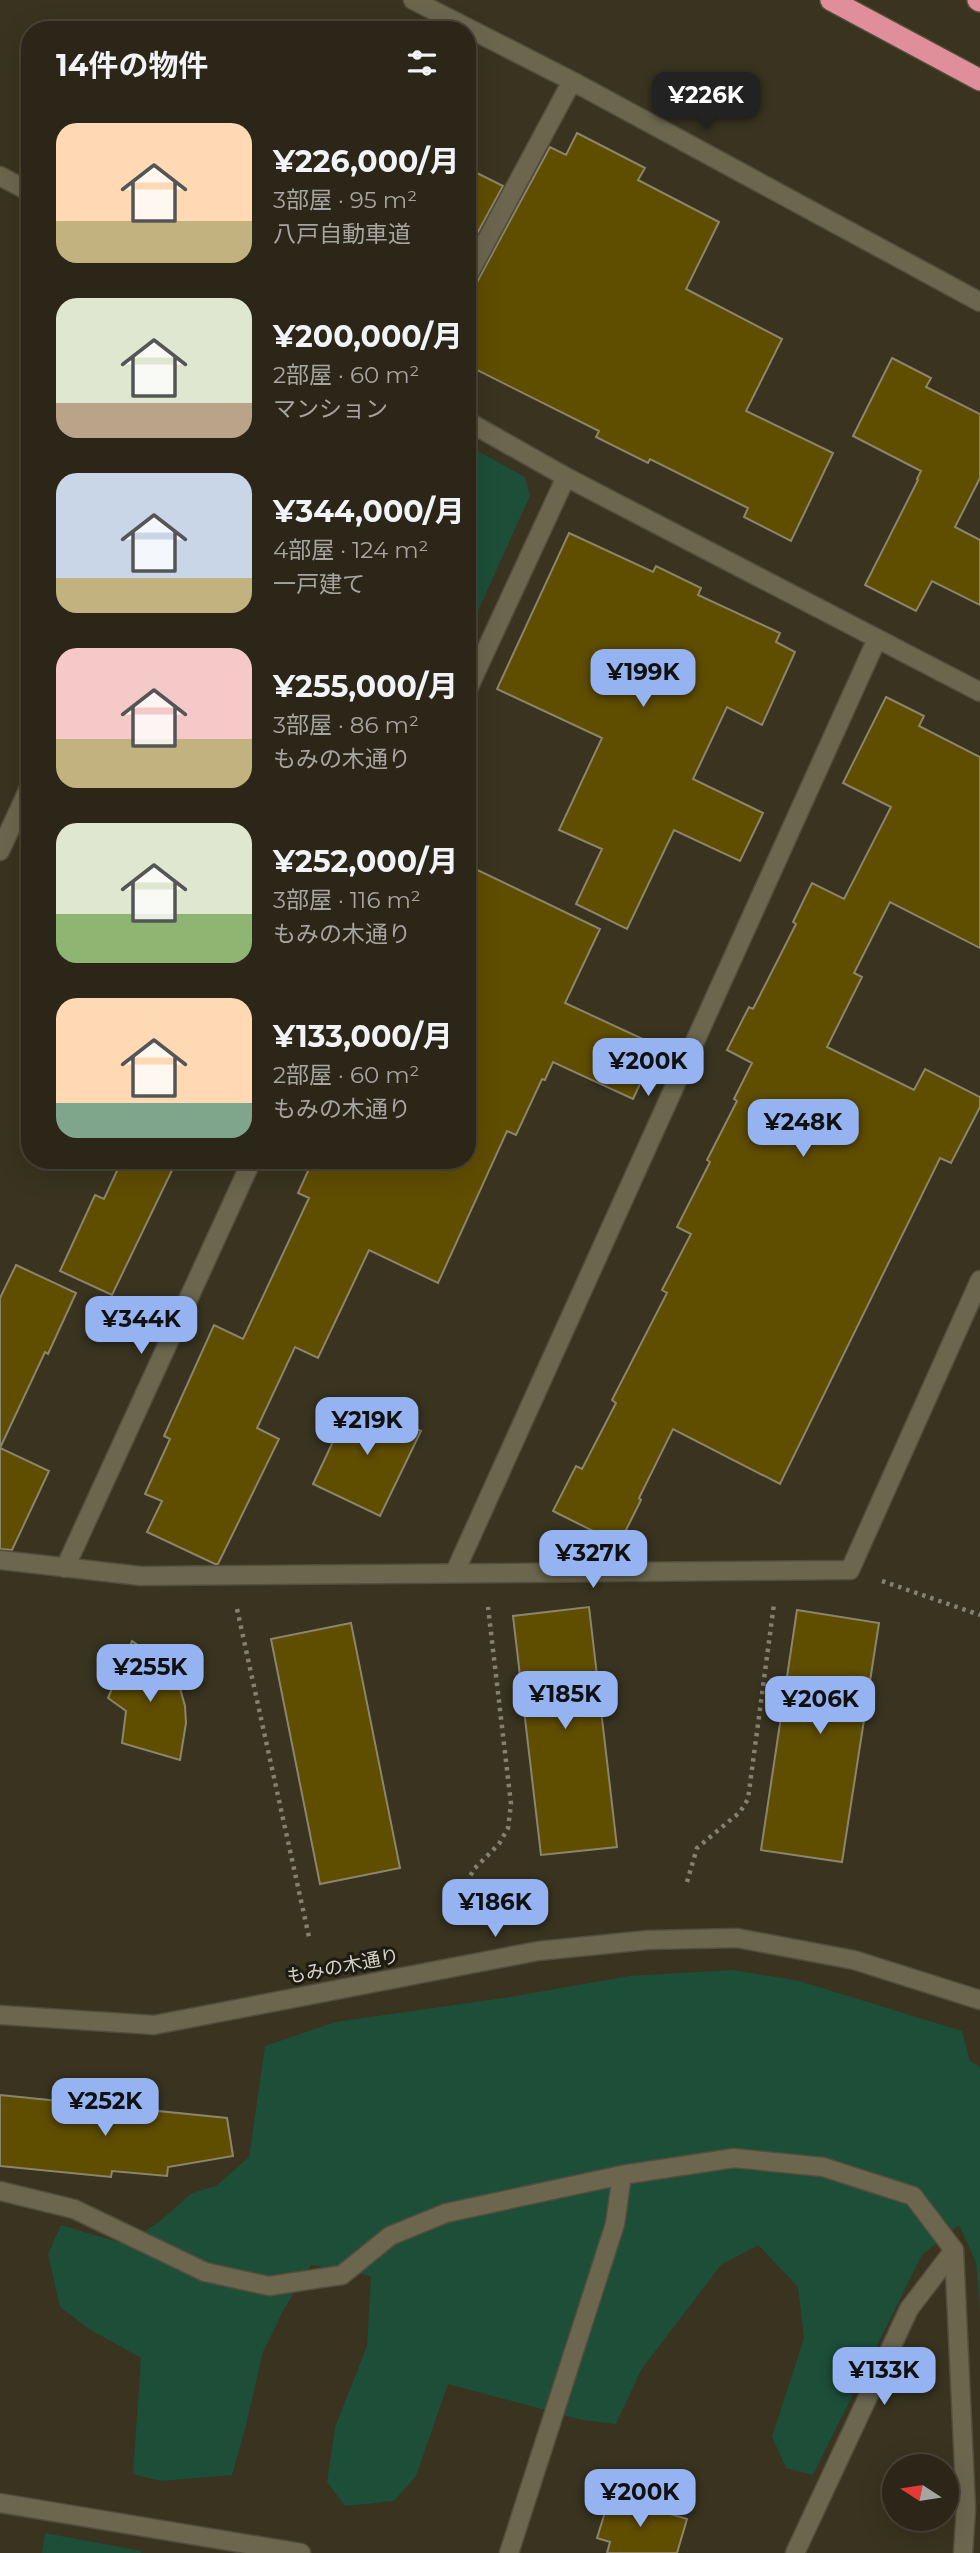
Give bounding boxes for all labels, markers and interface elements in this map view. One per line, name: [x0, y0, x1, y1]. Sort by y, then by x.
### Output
icon: filters: [403, 44, 441, 82]
text: 14件の物件: [56, 47, 208, 84]
pin: ¥226K: [657, 72, 755, 132]
text: ¥226K: [668, 81, 744, 109]
text: ¥226,000/月: [273, 143, 460, 180]
icon: home: [112, 151, 196, 235]
text: 3部屋 · 95 m²: [273, 186, 417, 214]
text: 八戸自動車道: [273, 220, 411, 248]
text: ¥200,000/月: [273, 318, 463, 355]
icon: home: [112, 326, 196, 410]
text: 2部屋 · 60 m²: [273, 361, 419, 389]
text: マンション: [273, 395, 388, 423]
text: ¥344,000/月: [273, 493, 465, 530]
icon: home: [112, 501, 196, 585]
text: 4部屋 · 124 m²: [273, 536, 428, 564]
text: 一戸建て: [273, 570, 365, 598]
pin: ¥199K: [594, 650, 692, 709]
text: ¥199K: [607, 658, 679, 686]
text: ¥255,000/月: [273, 668, 458, 705]
icon: home: [112, 676, 196, 760]
text: 3部屋 · 86 m²: [273, 711, 419, 739]
text: もみの木通り: [273, 745, 411, 773]
text: ¥252,000/月: [273, 843, 458, 880]
icon: home: [112, 851, 196, 935]
text: 3部屋 · 116 m²: [273, 886, 421, 914]
text: もみの木通り: [273, 920, 411, 948]
text: ¥133,000/月: [273, 1018, 453, 1055]
icon: home: [112, 1026, 196, 1110]
pin: ¥200K: [599, 1038, 697, 1098]
text: ¥200K: [609, 1047, 687, 1075]
text: 2部屋 · 60 m²: [273, 1061, 419, 1089]
text: もみの木通り: [273, 1095, 411, 1123]
pin: ¥248K: [754, 1100, 852, 1159]
text: ¥248K: [764, 1108, 842, 1136]
pin: ¥344K: [92, 1296, 190, 1356]
text: ¥344K: [101, 1305, 181, 1333]
pin: ¥219K: [318, 1398, 416, 1457]
text: ¥219K: [331, 1406, 403, 1434]
pin: ¥327K: [544, 1530, 642, 1590]
text: ¥327K: [555, 1539, 631, 1567]
pin: ¥255K: [101, 1644, 199, 1704]
text: ¥255K: [113, 1653, 187, 1681]
pin: ¥185K: [516, 1672, 614, 1731]
pin: ¥206K: [771, 1676, 869, 1736]
text: ¥185K: [529, 1680, 601, 1708]
text: ¥206K: [781, 1685, 859, 1713]
pin: ¥186K: [446, 1880, 544, 1939]
text: ¥186K: [458, 1888, 532, 1916]
street label: もみの木通り: [285, 1944, 401, 1988]
pin: ¥252K: [56, 2078, 154, 2138]
text: ¥252K: [68, 2087, 142, 2115]
pin: ¥133K: [835, 2348, 933, 2407]
text: ¥133K: [849, 2356, 919, 2384]
north arrow: [882, 2454, 959, 2530]
map controls: [882, 2454, 959, 2531]
pin: ¥200K: [591, 2470, 689, 2529]
text: ¥200K: [601, 2478, 679, 2506]

